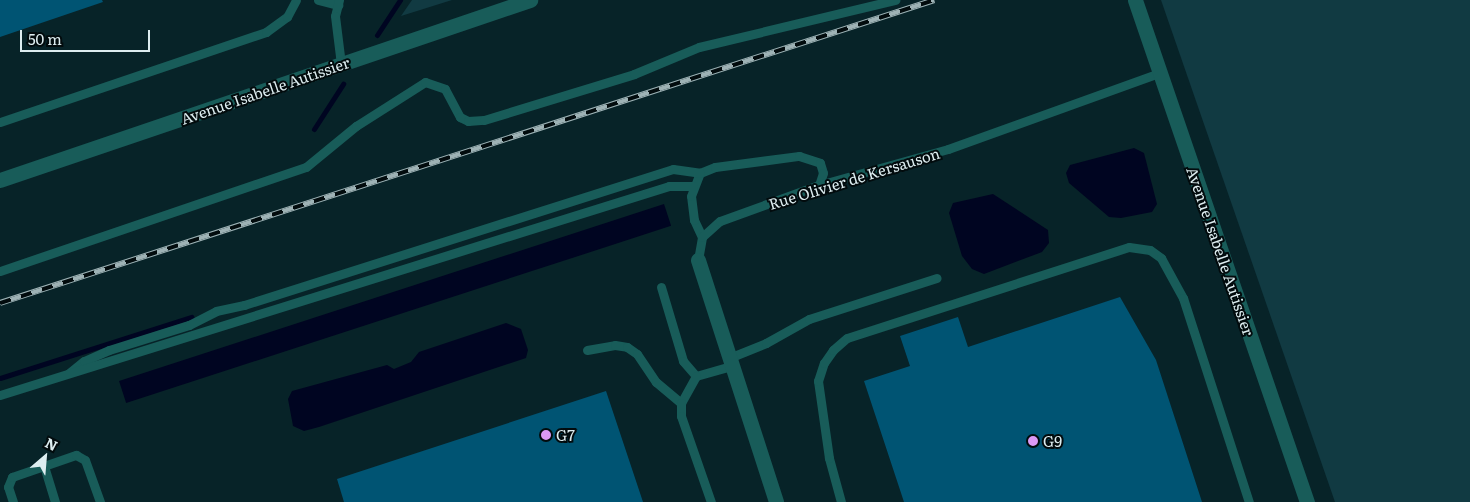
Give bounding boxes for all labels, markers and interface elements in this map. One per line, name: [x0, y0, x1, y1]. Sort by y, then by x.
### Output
scale bar: [22, 20, 152, 52]
text: 50 m: [28, 27, 62, 50]
street label: Avenue Isabelle Autissier: [178, 53, 352, 127]
street label: Rue Olivier de Kersauson: [766, 143, 942, 213]
street label: Avenue Isabelle Autissier: [1184, 164, 1258, 338]
place label: G7: [556, 426, 575, 444]
marker: G7: [540, 429, 552, 441]
north arrow: [20, 432, 70, 482]
text: N: [42, 432, 62, 455]
place label: G9: [1043, 432, 1062, 450]
marker: G9: [1027, 435, 1039, 447]

